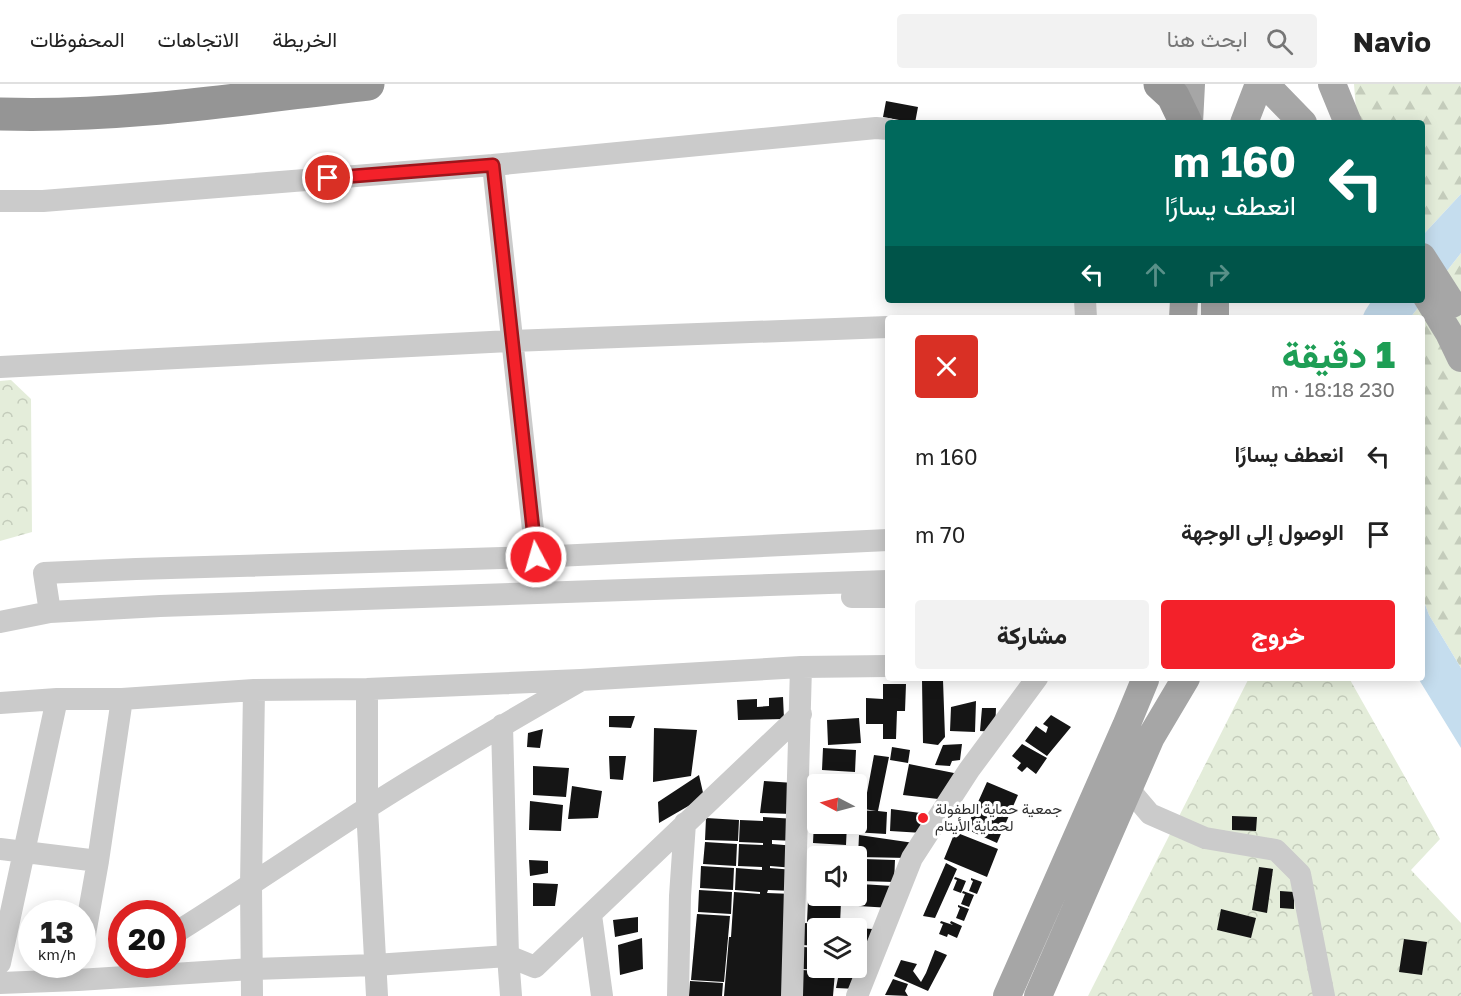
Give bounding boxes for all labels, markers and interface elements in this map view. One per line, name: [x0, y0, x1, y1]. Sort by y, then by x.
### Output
search box: [897, 14, 1317, 68]
text: ابحث هنا: [1167, 25, 1248, 52]
icon: search: [1263, 25, 1296, 58]
text: Navio: [1353, 25, 1431, 58]
text: المحفوظات: [30, 26, 125, 52]
text: الاتجاهات: [158, 26, 239, 52]
text: الخريطة: [272, 26, 337, 52]
text: 160 m: [1173, 136, 1296, 186]
icon: left: [1317, 144, 1395, 222]
pin: [302, 152, 353, 203]
icon: arrive: [311, 161, 344, 194]
text: انعطف يسارًا: [1165, 189, 1296, 221]
icon: left: [1076, 258, 1109, 291]
icon: ahead: [1139, 258, 1172, 291]
icon: right: [1202, 258, 1235, 291]
text: 1 دقيقة: [1282, 333, 1395, 376]
button: close: [915, 335, 978, 398]
text: 230 m · 18:18: [1271, 377, 1395, 401]
text: انعطف يسارًا: [1234, 440, 1344, 467]
icon: left: [1362, 440, 1395, 473]
text: 160 m: [915, 443, 978, 470]
text: الوصول إلى الوجهة: [1181, 518, 1344, 545]
icon: arrive: [1362, 518, 1395, 551]
text: 70 m: [915, 521, 965, 548]
position arrow: [504, 525, 568, 589]
button: مشاركة: [915, 600, 1149, 669]
button: خروج: [1161, 600, 1395, 669]
north arrow: [807, 774, 867, 834]
map controls: [807, 774, 867, 978]
place label: جمعية حماية الطفولة لحماية الأيتام: [935, 799, 1062, 836]
marker: جمعية حماية الطفولة لحماية الأيتام: [916, 811, 930, 825]
button: sound: [807, 846, 867, 906]
speed limit sign: 20: [108, 900, 186, 978]
text: 13: [40, 914, 74, 950]
button: layers: [807, 918, 867, 978]
text: km/h: [38, 945, 76, 963]

